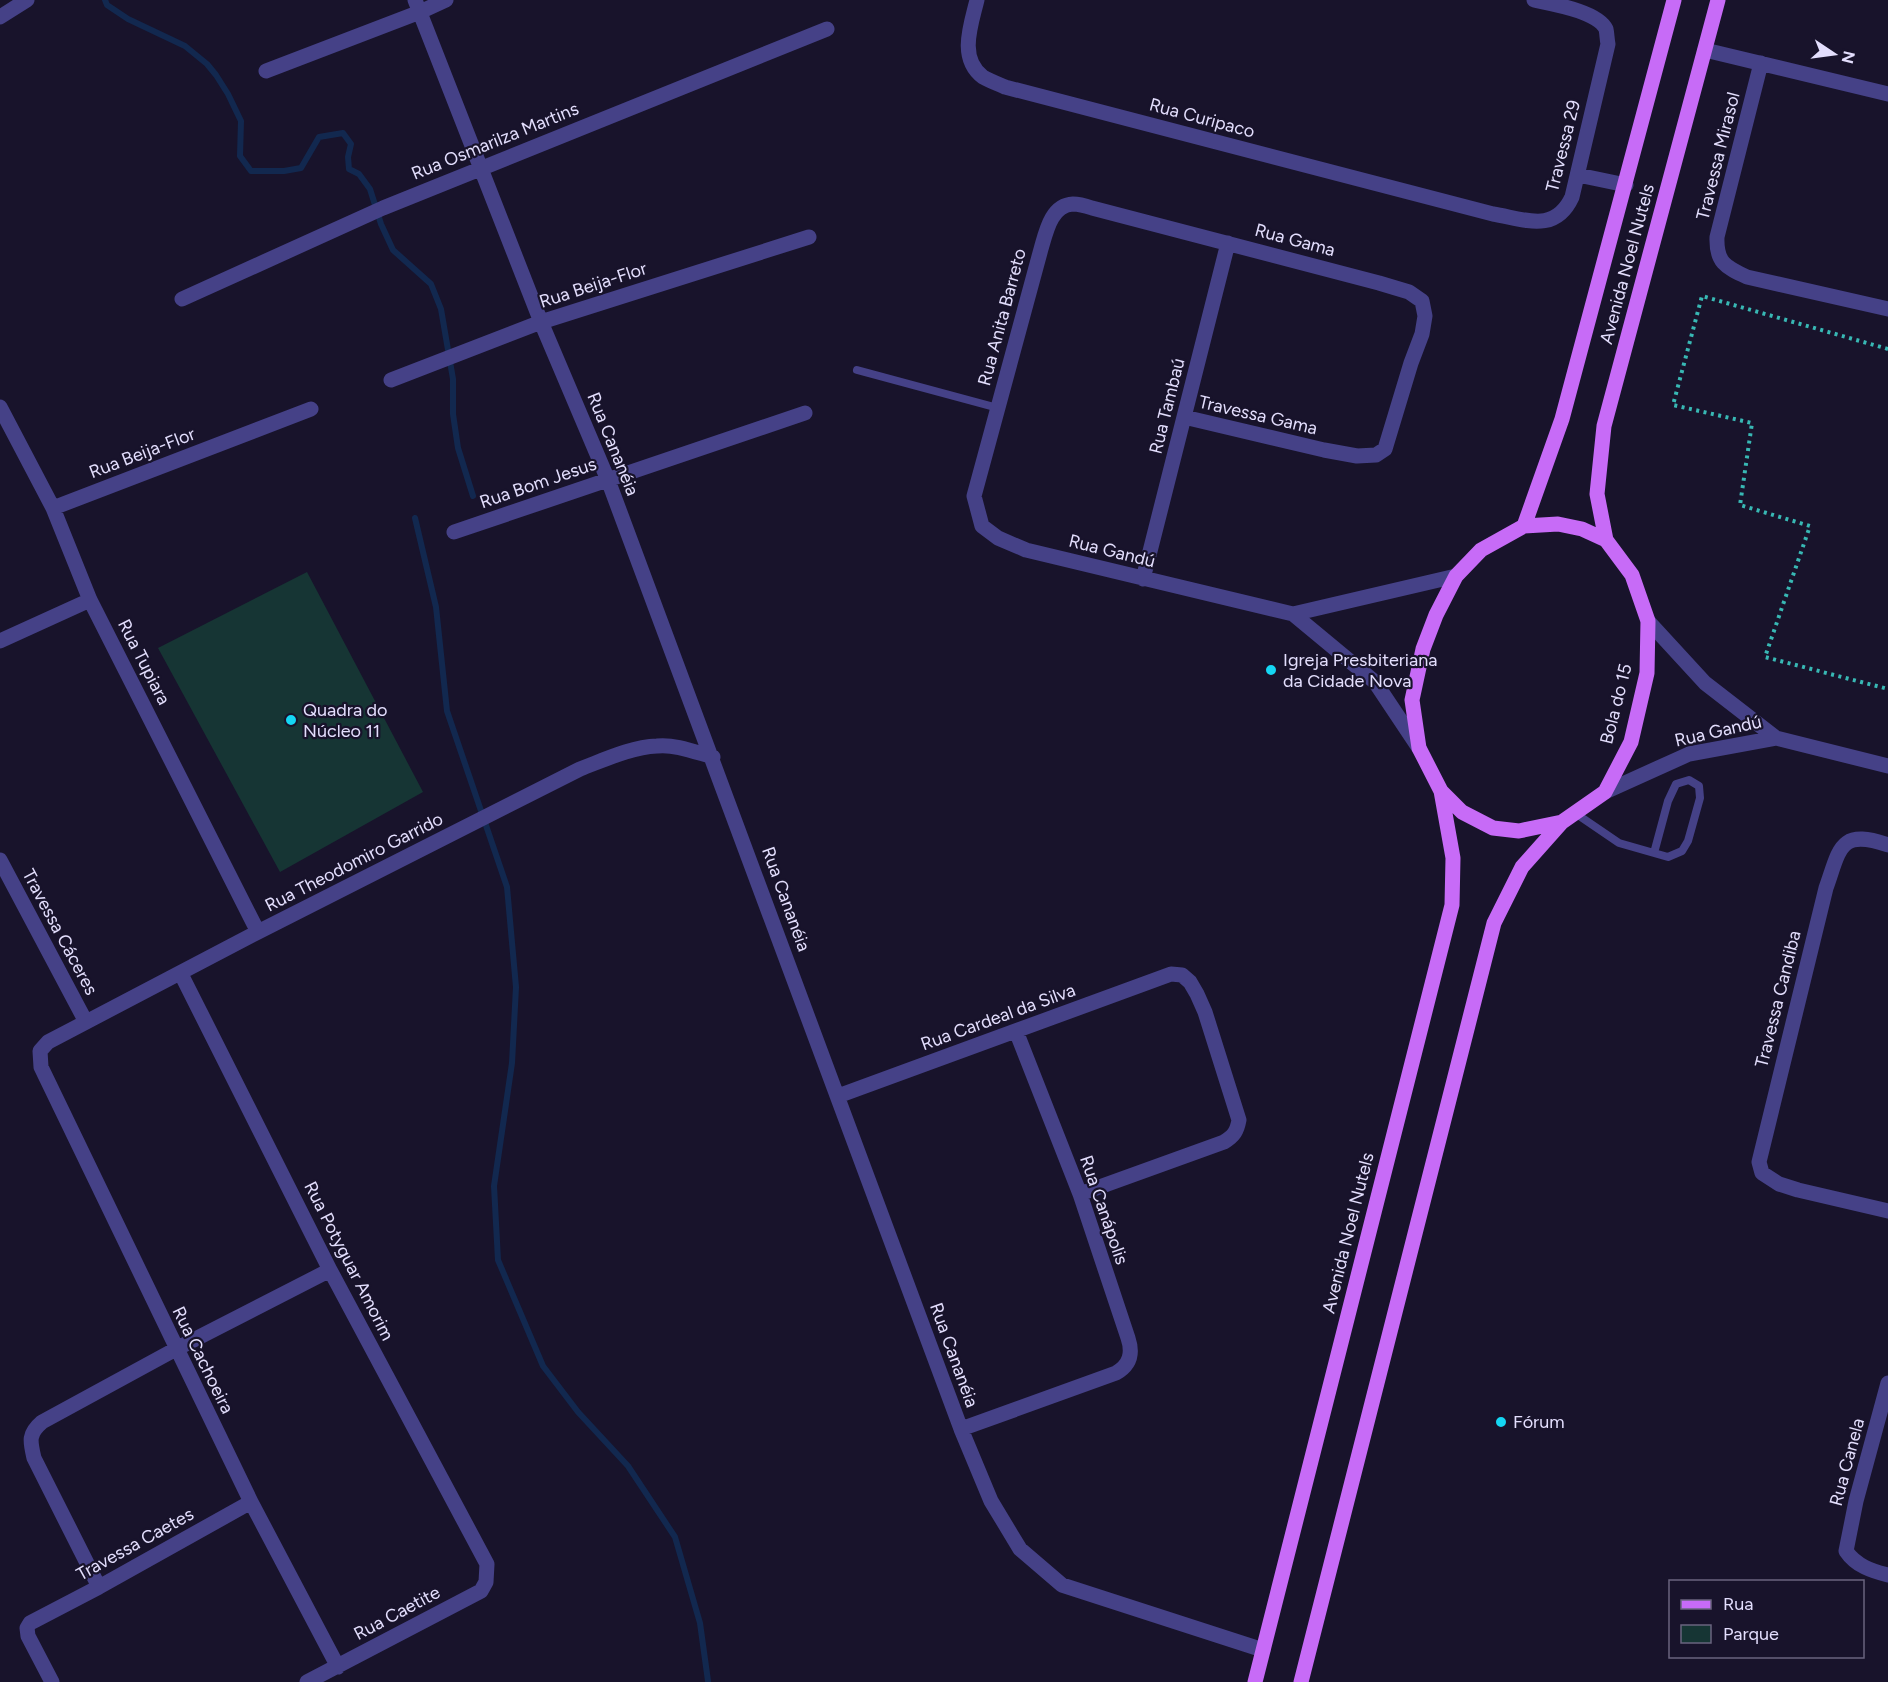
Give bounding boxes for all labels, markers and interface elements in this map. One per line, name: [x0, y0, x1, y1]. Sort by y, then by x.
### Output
north arrow: [1804, 24, 1864, 84]
text: N: [1837, 49, 1859, 65]
street label: Travessa Mirasol: [1691, 90, 1745, 222]
street label: Rua Curipaco: [1147, 93, 1257, 143]
street label: Rua Osmarilza Martins: [408, 97, 582, 185]
street label: Travessa 29: [1541, 98, 1585, 194]
street label: Avenida Noel Nutels: [1595, 182, 1659, 346]
street label: Rua Gama: [1252, 219, 1338, 261]
street label: Rua Anita Barreto: [973, 246, 1031, 388]
street label: Rua Beija-Flor: [536, 257, 650, 313]
street label: Rua Tambaú: [1144, 356, 1190, 456]
street label: Rua Cananéia: [582, 389, 644, 499]
street label: Travessa Gama: [1197, 391, 1319, 439]
street label: Rua Beija-Flor: [86, 423, 198, 483]
street label: Rua Bom Jesus: [477, 453, 599, 513]
street label: Rua Gandú: [1066, 530, 1158, 572]
street label: Rua Tupiara: [113, 615, 175, 709]
place label: Igreja Presbiteriana da Cidade Nova: [1283, 649, 1437, 692]
street label: Bola do 15: [1595, 661, 1637, 747]
marker: Igreja Presbiteriana da Cidade Nova: [1264, 663, 1278, 677]
place label: Quadra do Núcleo 11: [303, 699, 388, 742]
street label: Rua Gandú: [1672, 710, 1764, 752]
marker: Quadra do Núcleo 11: [284, 713, 298, 727]
street label: Rua Theodomiro Garrido: [261, 808, 447, 916]
street label: Rua Cananéia: [757, 844, 815, 954]
street label: Travessa Cáceres: [18, 865, 102, 999]
street label: Travessa Candiba: [1750, 928, 1806, 1070]
street label: Rua Cardeal da Silva: [918, 979, 1078, 1055]
street label: Avenida Noel Nutels: [1317, 1150, 1379, 1316]
street label: Rua Canápolis: [1075, 1153, 1133, 1267]
street label: Rua Potyguar Amorim: [299, 1178, 399, 1344]
street label: Rua Cananéia: [925, 1300, 983, 1410]
street label: Rua Cachoeira: [168, 1303, 238, 1417]
place label: Fórum: [1513, 1411, 1565, 1433]
marker: Fórum: [1494, 1415, 1508, 1429]
street label: Rua Canela: [1825, 1416, 1869, 1508]
street label: Travessa Caetes: [73, 1503, 197, 1585]
legend: [1669, 1580, 1864, 1658]
street label: Rua Caetite: [350, 1581, 444, 1645]
text: Rua: [1723, 1593, 1754, 1615]
text: Parque: [1723, 1623, 1779, 1645]

